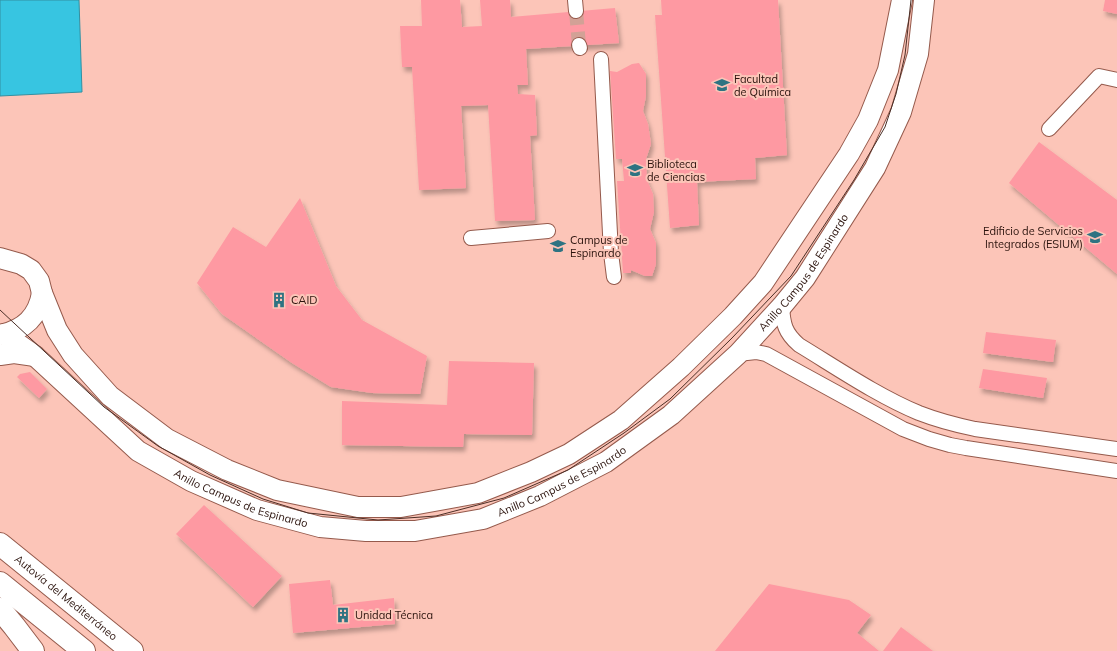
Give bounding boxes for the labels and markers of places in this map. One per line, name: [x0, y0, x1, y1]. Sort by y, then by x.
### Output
place label: Facultad de Química: [734, 72, 791, 99]
school or university icon: Facultad de Química: [713, 76, 731, 94]
place label: Biblioteca de Ciencias: [647, 157, 705, 184]
school or university icon: Biblioteca de Ciencias: [626, 161, 644, 179]
place label: Edificio de Servicios Integrados (ESIUM): [983, 224, 1083, 251]
school or university icon: Edificio de Servicios Integrados (ESIUM): [1086, 228, 1104, 246]
place label: Campus de Espinardo: [570, 233, 627, 260]
school or university icon: Campus de Espinardo: [549, 237, 567, 255]
building icon: CAID: [270, 291, 288, 309]
place label: CAID: [291, 293, 317, 307]
building icon: Unidad Técnica: [334, 606, 352, 624]
place label: Unidad Técnica: [355, 608, 433, 622]

